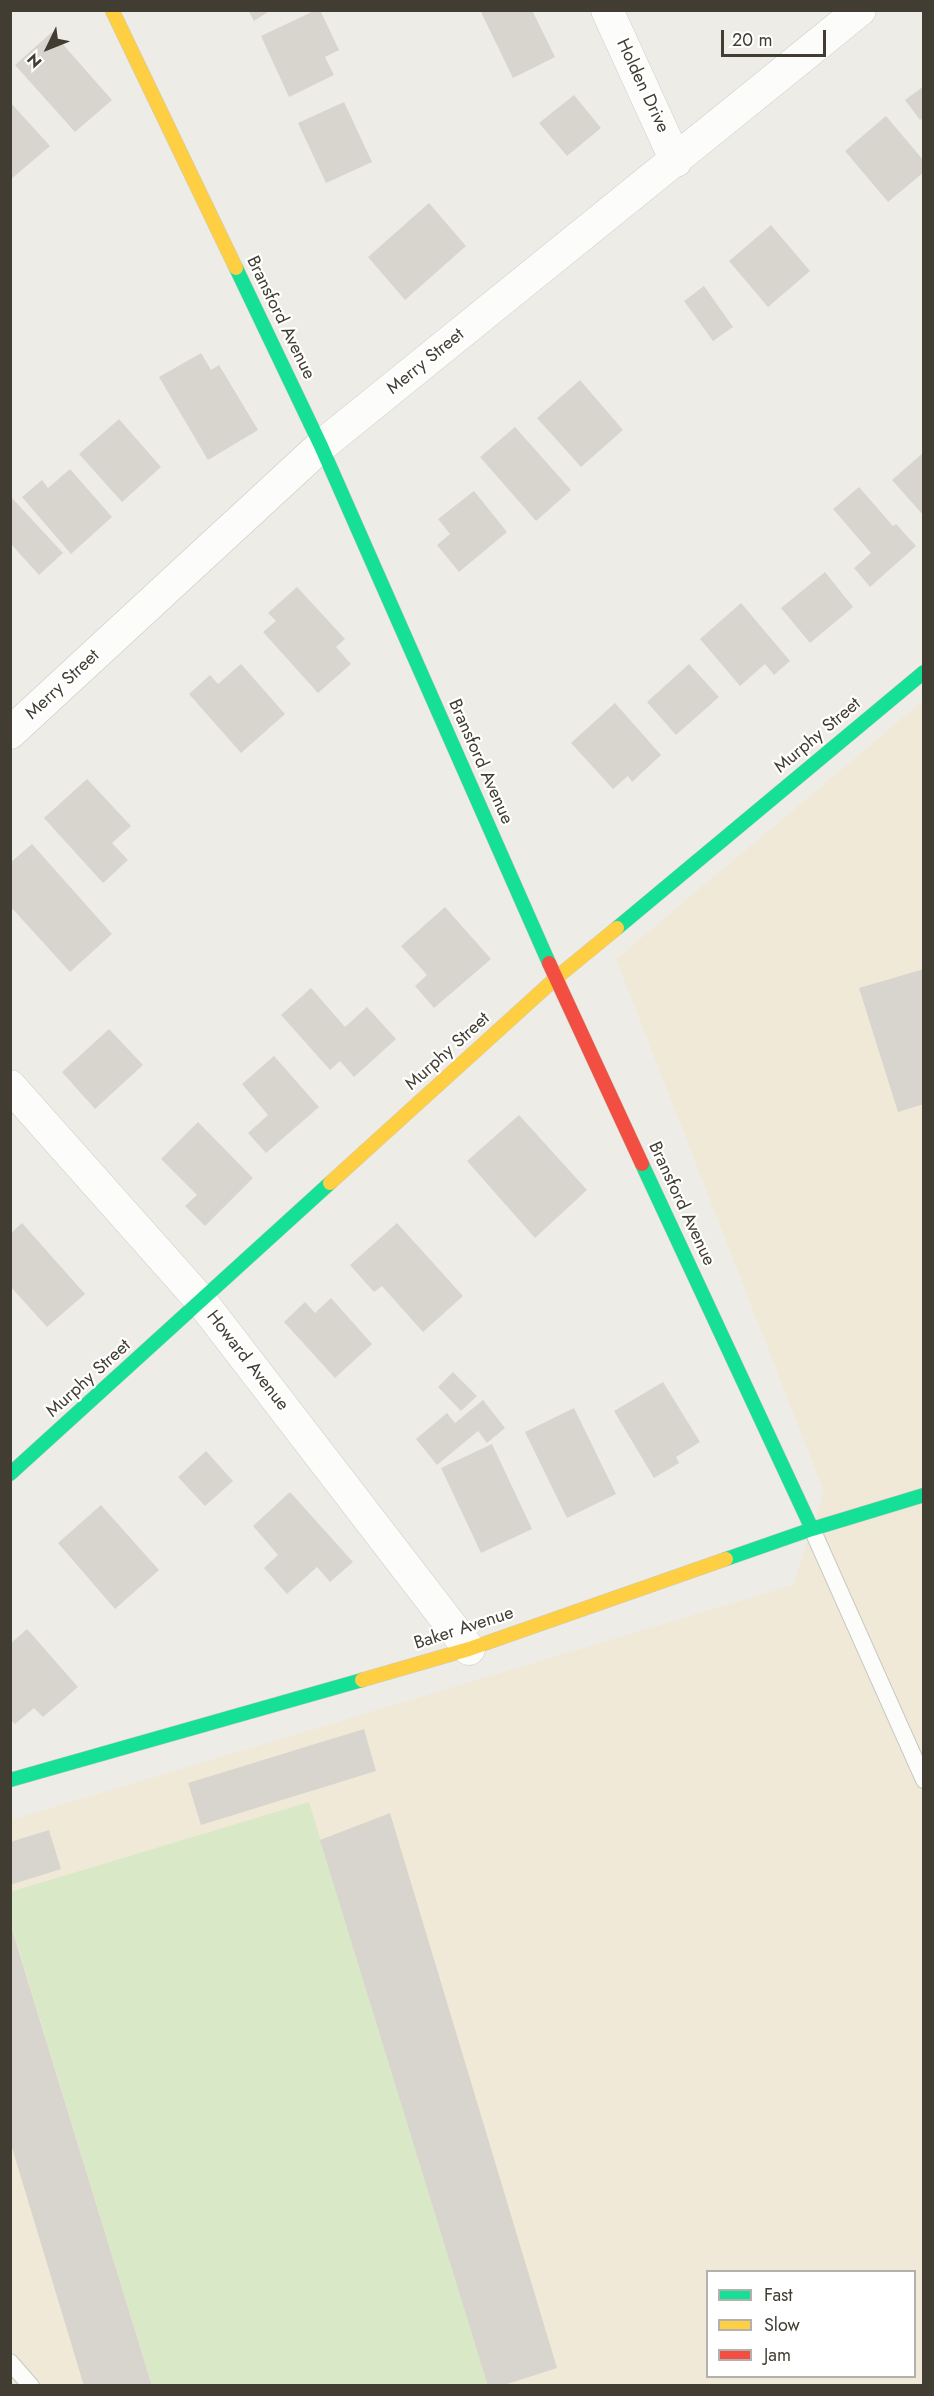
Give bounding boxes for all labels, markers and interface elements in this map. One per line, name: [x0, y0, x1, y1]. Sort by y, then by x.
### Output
north arrow: [18, 18, 78, 78]
scale bar: [724, 18, 829, 56]
text: 20 m: [732, 27, 772, 53]
street label: Holden Drive: [611, 36, 673, 136]
text: N: [22, 48, 47, 73]
street label: Bransford Avenue: [241, 253, 319, 383]
street label: Merry Street: [383, 324, 469, 400]
street label: Merry Street: [22, 645, 104, 725]
street label: Murphy Street: [770, 694, 866, 778]
street label: Bransford Avenue: [443, 696, 517, 828]
street label: Murphy Street: [401, 1008, 495, 1096]
street label: Bransford Avenue: [643, 1139, 719, 1269]
street label: Howard Avenue: [201, 1307, 293, 1415]
street label: Murphy Street: [42, 1335, 136, 1423]
street label: Baker Avenue: [412, 1603, 516, 1655]
legend: [706, 2270, 916, 2378]
text: Fast: [764, 2282, 793, 2308]
text: Slow: [764, 2312, 800, 2338]
text: Jam: [764, 2342, 791, 2368]

